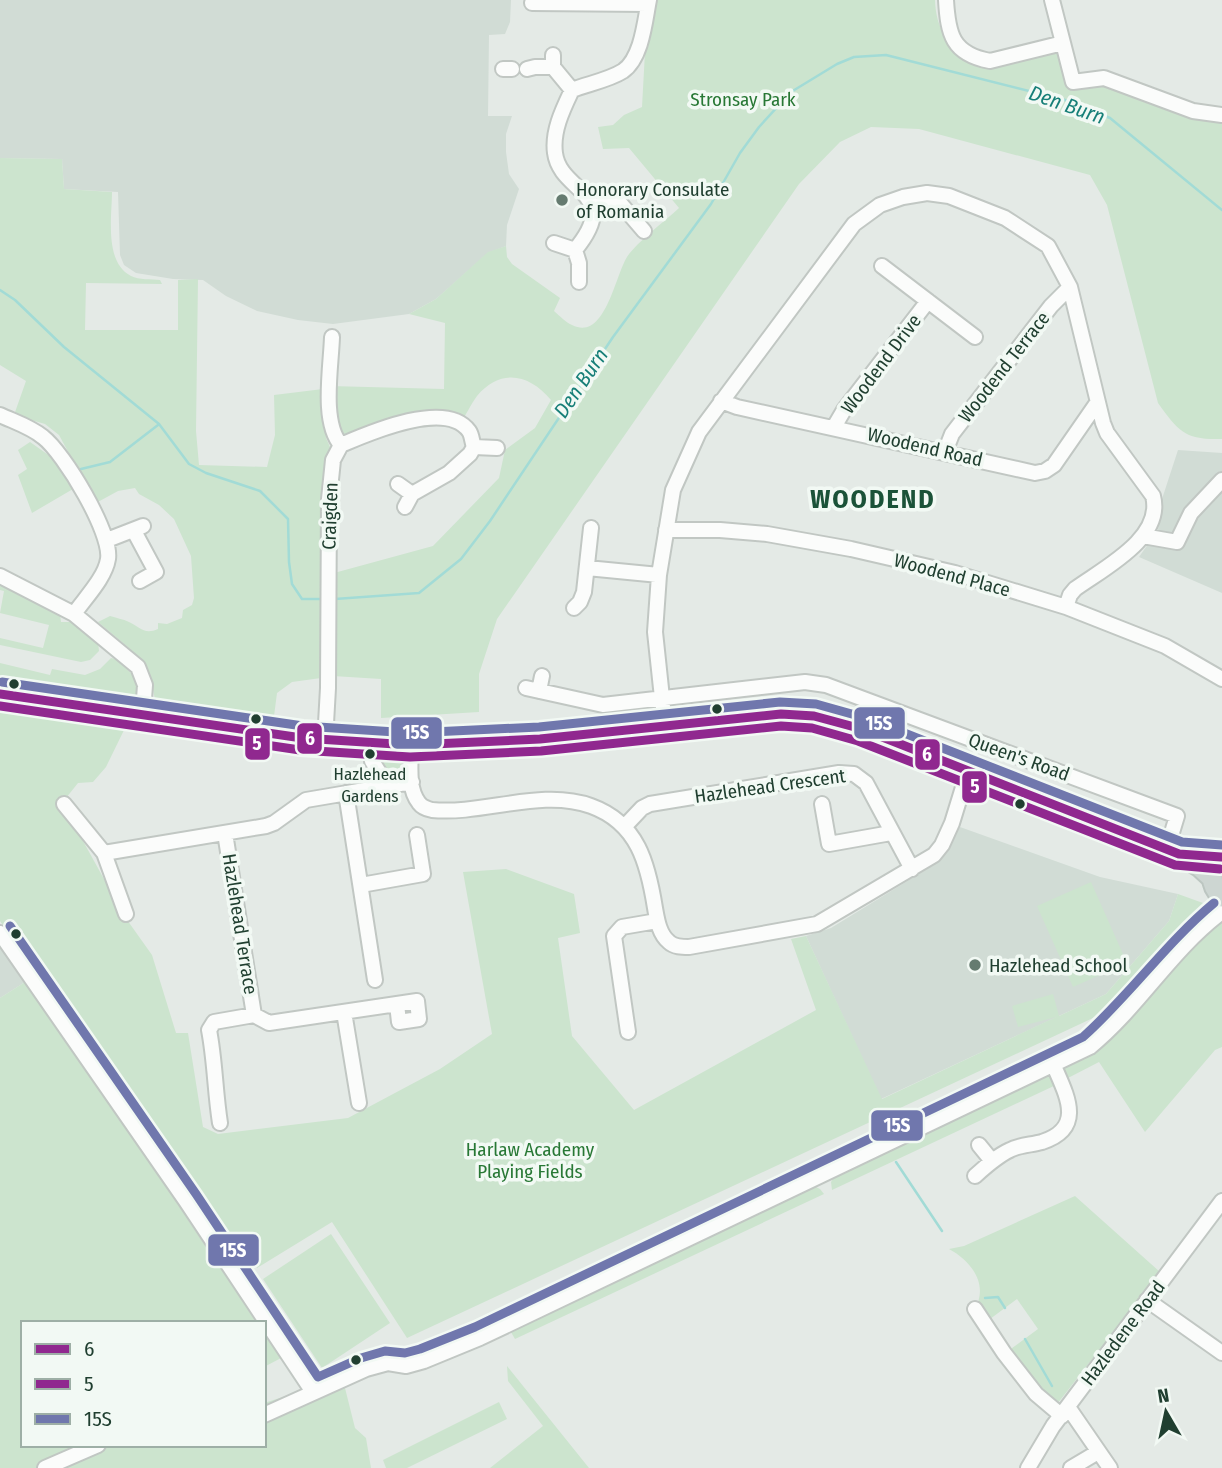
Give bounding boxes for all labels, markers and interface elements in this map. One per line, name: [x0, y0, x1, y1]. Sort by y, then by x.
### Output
water label: Den Burn: [1026, 80, 1108, 130]
park label: Stronsay Park: [690, 88, 796, 111]
place label: Honorary Consulate of Romania: [576, 178, 729, 223]
marker: Honorary Consulate of Romania: [554, 192, 570, 208]
street label: Woodend Terrace: [954, 307, 1054, 427]
street label: Woodend Drive: [836, 310, 926, 418]
water label: Den Burn: [548, 343, 614, 423]
street label: Woodend Road: [865, 423, 985, 471]
street label: Craigden: [317, 482, 343, 550]
district label: WOODEND: [810, 484, 936, 515]
street label: Woodend Place: [891, 548, 1013, 602]
unlabelled marker: [7, 677, 21, 691]
unlabelled marker: [710, 702, 724, 716]
line badge: 15S: [853, 706, 906, 740]
unlabelled marker: [249, 712, 263, 726]
text: 15S: [866, 712, 893, 735]
line badge: 15S: [390, 716, 443, 750]
text: 15S: [403, 721, 430, 744]
line badge: 6: [296, 722, 323, 755]
line badge: 5: [244, 727, 271, 761]
text: 6: [305, 727, 315, 750]
street label: Queen's Road: [965, 728, 1073, 786]
text: 5: [252, 732, 262, 755]
line badge: 6: [914, 738, 941, 771]
text: 6: [922, 743, 932, 766]
marker: Hazlehead Gardens: [363, 747, 377, 761]
place label: Hazlehead Gardens: [334, 764, 406, 807]
street label: Hazlehead Crescent: [693, 764, 848, 808]
line badge: 5: [961, 770, 988, 804]
text: 5: [970, 775, 980, 798]
unlabelled marker: [1013, 797, 1027, 811]
street label: Hazlehead Terrace: [218, 852, 262, 996]
unlabelled marker: [9, 927, 23, 941]
place label: Hazlehead School: [989, 954, 1127, 977]
marker: Hazlehead School: [967, 957, 983, 973]
line badge: 15S: [870, 1109, 924, 1142]
text: 15S: [884, 1114, 911, 1137]
park label: Harlaw Academy Playing Fields: [466, 1138, 595, 1183]
line badge: 15S: [207, 1233, 260, 1267]
text: 15S: [220, 1239, 247, 1262]
street label: Hazledene Road: [1076, 1276, 1170, 1390]
legend: [21, 1321, 266, 1447]
text: 6: [84, 1336, 94, 1362]
unlabelled marker: [349, 1353, 363, 1367]
text: 5: [84, 1371, 94, 1397]
north arrow: [1131, 1377, 1201, 1447]
text: N: [1156, 1383, 1171, 1408]
text: 15S: [84, 1406, 112, 1432]

